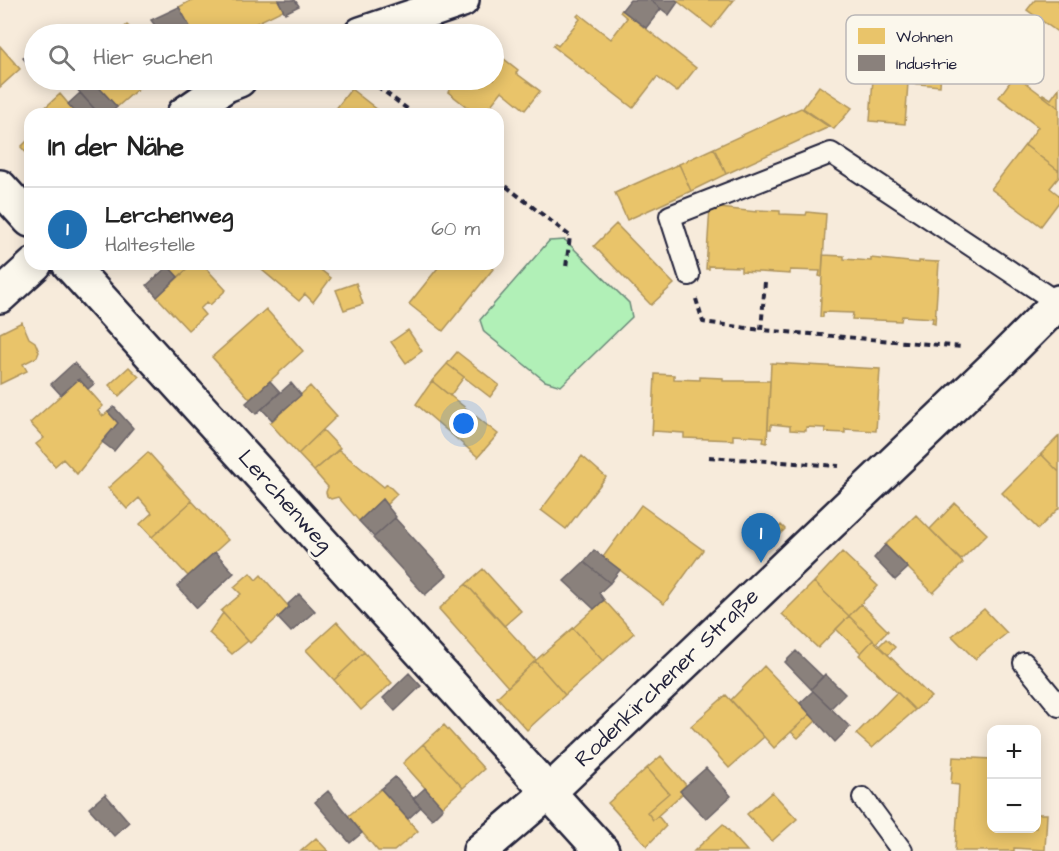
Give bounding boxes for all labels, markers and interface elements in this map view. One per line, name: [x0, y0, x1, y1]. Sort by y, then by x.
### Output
legend: [846, 15, 1044, 84]
search box: [24, 24, 504, 90]
text: Wohnen: [896, 26, 953, 48]
icon: search: [45, 41, 78, 74]
text: Hier suchen: [93, 42, 212, 73]
text: Industrie: [896, 53, 958, 75]
text: In der Nähe: [48, 129, 184, 165]
text: Lerchenweg: [105, 200, 233, 231]
text: 1: [66, 215, 69, 243]
text: 60 m: [431, 215, 480, 243]
text: Haltestelle: [105, 231, 195, 259]
your location: [449, 409, 478, 438]
street label: Lerchenweg: [230, 443, 339, 560]
pin: 1: [742, 514, 780, 563]
street label: Rodenkirchener Straße: [568, 581, 766, 774]
map controls: [987, 725, 1041, 833]
button: +: [987, 725, 1041, 779]
button: −: [987, 779, 1041, 833]

